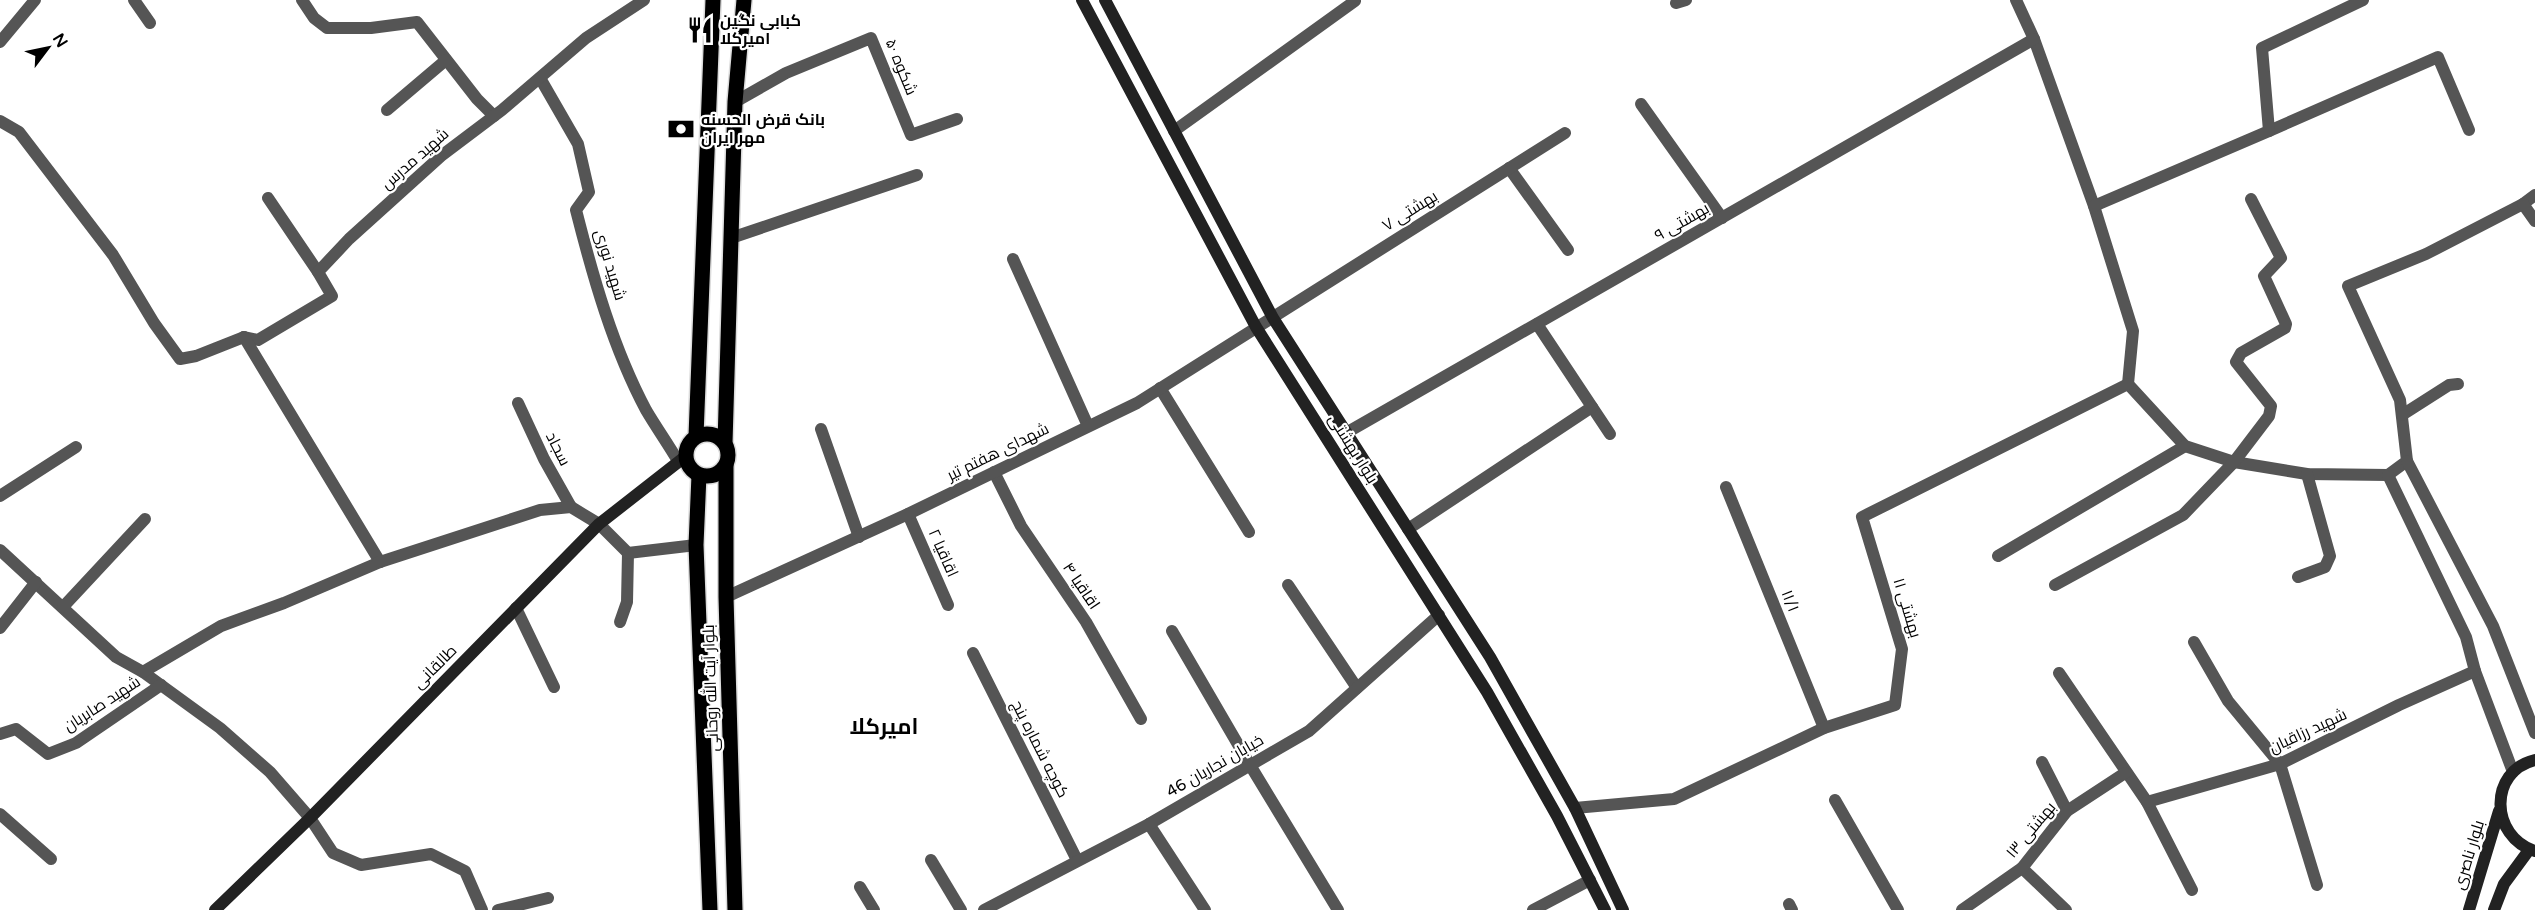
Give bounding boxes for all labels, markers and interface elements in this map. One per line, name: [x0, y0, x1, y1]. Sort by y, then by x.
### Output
place label: کبابی نگین امیرکلا: [720, 11, 801, 49]
restaurant icon: کبابی نگین امیرکلا: [685, 15, 715, 45]
north arrow: [18, 18, 78, 78]
text: N: [48, 30, 72, 51]
street label: شکوه ۵۰: [881, 36, 921, 98]
place label: بانک قرض الحسنه مهر ایران: [701, 110, 825, 148]
bank icon: بانک قرض الحسنه مهر ایران: [666, 114, 696, 144]
street label: شهید مدرس: [377, 124, 453, 194]
street label: بهشتی ۷: [1379, 186, 1441, 236]
street label: بهشتی ۹: [1651, 198, 1713, 246]
street label: شهید نوری: [590, 227, 630, 303]
street label: بلوار بهشتی: [1324, 410, 1382, 488]
street label: شهدای هفتم تیر: [943, 419, 1053, 487]
street label: سجاد: [541, 429, 575, 469]
street label: اقاقیا ۲: [924, 526, 962, 580]
street label: اقاقیا ۴: [1058, 559, 1104, 613]
street label: بهشتی ۱۱: [1888, 576, 1926, 640]
street label: ۱۱/۱: [1777, 587, 1803, 615]
street label: بلوار آیت الله روحانی: [698, 624, 723, 752]
street label: طالقانی: [409, 641, 461, 693]
street label: شهید صابریان: [60, 672, 144, 736]
street label: کوچه شماره پنج: [1006, 697, 1073, 802]
street label: شهید رزاقیان: [2266, 704, 2350, 758]
district label: امیرکلا: [850, 714, 919, 740]
street label: خیابان نجاریان 46: [1163, 730, 1267, 802]
street label: بهشتی ۱۳: [2002, 798, 2060, 862]
street label: بلوار ناصری: [2449, 818, 2489, 892]

